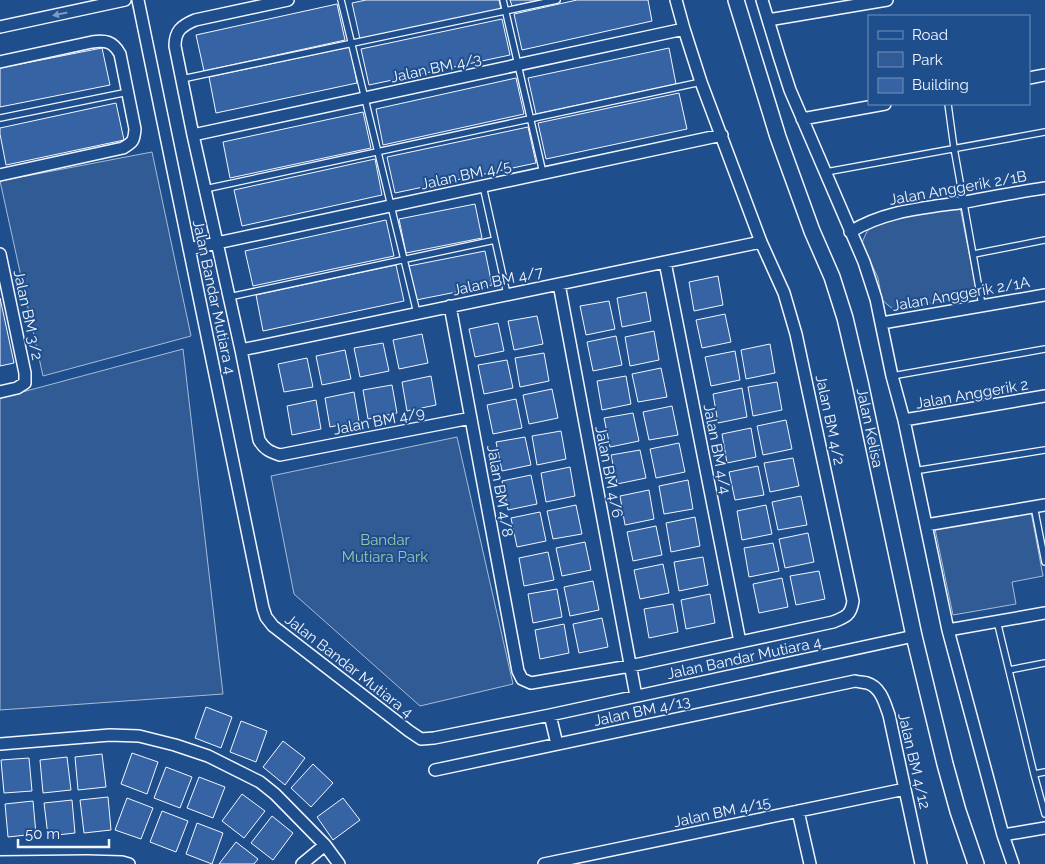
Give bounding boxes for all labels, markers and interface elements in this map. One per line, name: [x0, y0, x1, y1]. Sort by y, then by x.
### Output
one-way arrow: [53, 10, 68, 18]
legend: [868, 15, 1030, 105]
text: Road: [912, 26, 948, 44]
street label: Jalan BM 4/3: [389, 50, 483, 86]
text: Park: [912, 51, 943, 69]
text: Building: [912, 76, 969, 94]
street label: Jalan BM 4/5: [419, 157, 513, 193]
street label: Jalan Anggerik 2/1B: [888, 167, 1028, 209]
street label: Jalan Bandar Mutiara 4: [189, 218, 239, 376]
street label: Jalan BM 4/7: [451, 263, 545, 299]
street label: Jalan BM 3/2: [10, 268, 46, 362]
street label: Jalan Anggerik 2/1A: [891, 273, 1031, 315]
street label: Jalan BM 4/2: [812, 373, 848, 467]
street label: Jalan Anggerik 2: [914, 375, 1030, 413]
street label: Jalan Kelisa: [853, 386, 887, 469]
street label: Jalan BM 4/9: [332, 403, 426, 439]
street label: Jalan BM 4/4: [699, 403, 735, 495]
street label: Jalan BM 4/6: [591, 425, 627, 519]
street label: Jalan BM 4/8: [483, 444, 517, 539]
park label: Bandar Mutiara Park: [342, 531, 428, 566]
street label: Jalan Bandar Mutiara 4: [282, 611, 416, 721]
street label: Jalan Bandar Mutiara 4: [665, 633, 823, 683]
street label: Jalan BM 4/13: [592, 692, 692, 730]
street label: Jalan BM 4/12: [894, 711, 934, 811]
street label: Jalan BM 4/15: [672, 793, 772, 831]
scale bar: [18, 816, 109, 848]
text: 50 m: [25, 825, 60, 843]

